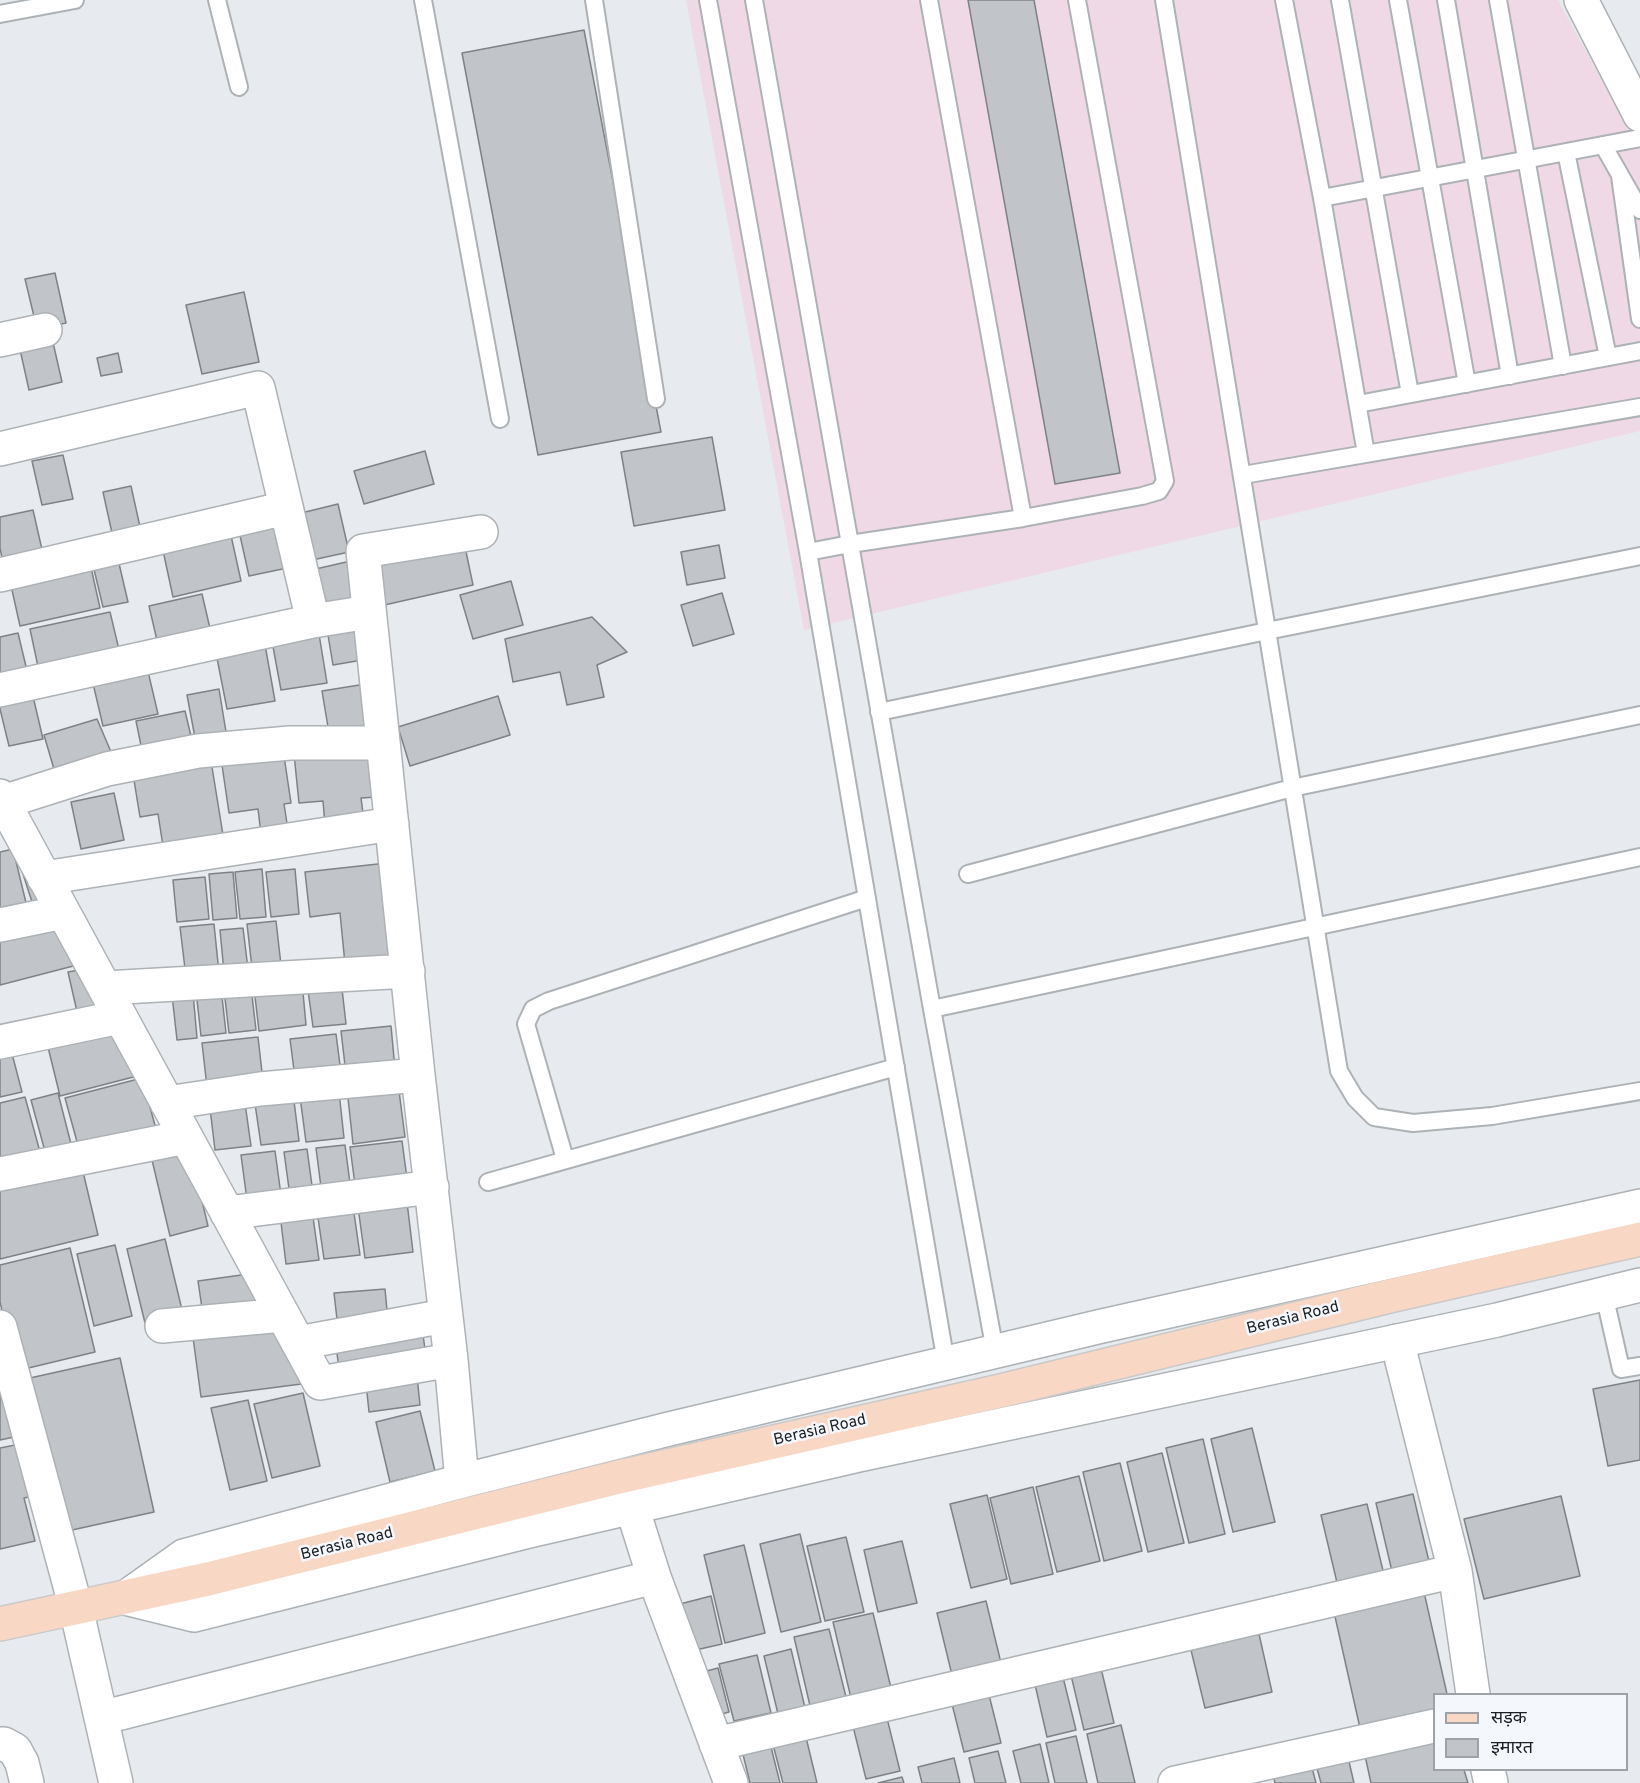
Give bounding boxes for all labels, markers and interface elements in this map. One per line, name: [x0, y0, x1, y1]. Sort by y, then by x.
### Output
street label: Berasia Road: [1245, 1298, 1341, 1340]
street label: Berasia Road: [772, 1411, 868, 1451]
street label: Berasia Road: [299, 1524, 395, 1566]
legend: [1433, 1693, 1628, 1771]
text: सड़क: [1491, 1707, 1527, 1730]
text: इमारत: [1491, 1737, 1533, 1760]

